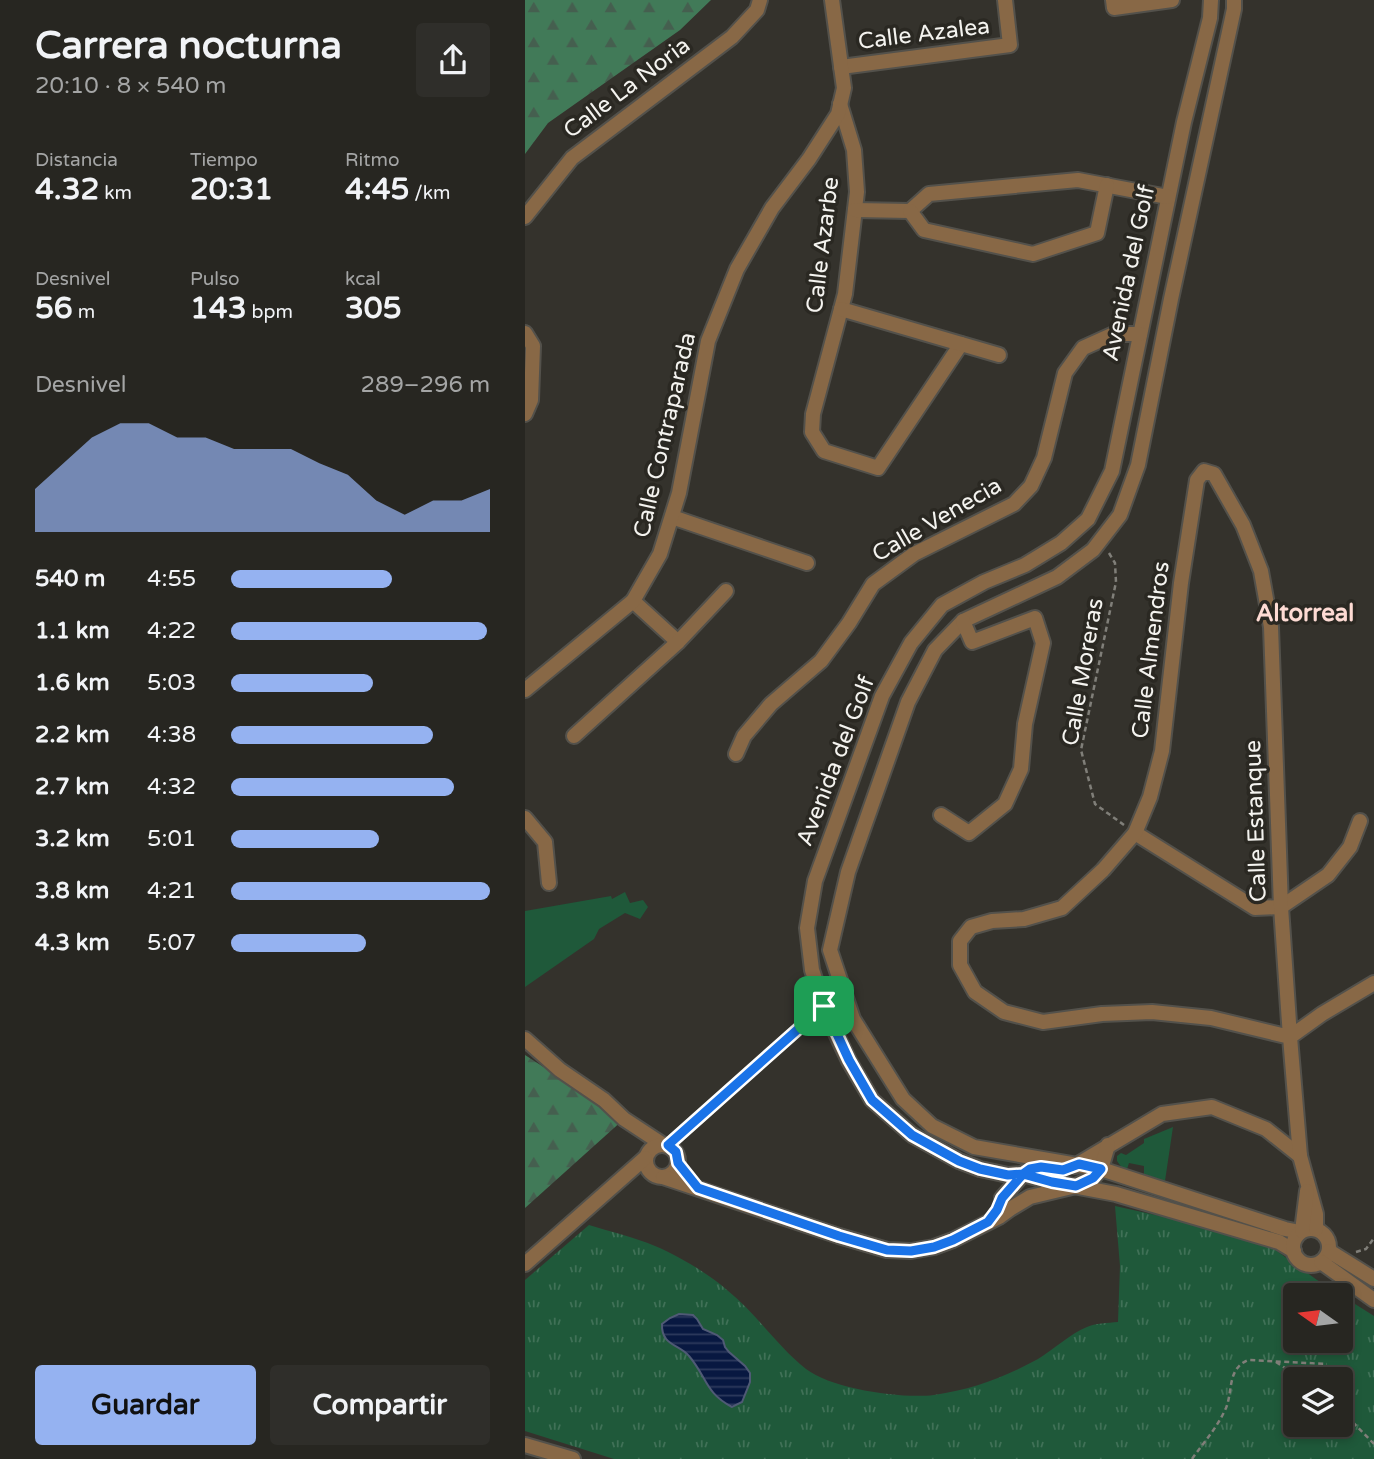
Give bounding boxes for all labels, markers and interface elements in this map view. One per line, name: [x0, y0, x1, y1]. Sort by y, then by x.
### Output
street label: Calle Azalea: [856, 12, 992, 56]
text: Carrera nocturna: [35, 23, 342, 69]
button: share: [416, 23, 490, 97]
street label: Calle La Noria: [558, 31, 696, 145]
text: 20:10 · 8 × 540 m: [35, 72, 226, 100]
text: Distancia: [35, 149, 118, 171]
text: Tiempo: [190, 149, 258, 171]
text: Ritmo: [345, 149, 400, 171]
text: 4.32: [35, 171, 99, 208]
text: 20:31: [190, 171, 273, 208]
text: 4:45: [345, 171, 409, 208]
street label: Calle Azarbe: [801, 175, 845, 315]
text: km: [99, 182, 132, 204]
text: /km: [409, 182, 450, 204]
street label: Avenida del Golf: [1097, 182, 1161, 364]
text: Desnivel: [35, 268, 111, 290]
text: Pulso: [190, 268, 240, 290]
text: kcal: [345, 268, 381, 290]
text: 56: [35, 290, 73, 327]
text: 143: [190, 290, 247, 327]
text: 305: [345, 290, 402, 327]
text: m: [73, 301, 95, 323]
text: bpm: [247, 301, 293, 323]
street label: Calle Contraparada: [628, 330, 702, 540]
text: Desnivel: [35, 371, 126, 399]
text: 289–296 m: [361, 371, 490, 399]
street label: Calle Venecia: [867, 472, 1007, 568]
street label: Calle Almendros: [1126, 560, 1176, 740]
text: 540 m: [35, 565, 105, 593]
text: 4:55: [147, 565, 196, 593]
street label: Calle Moreras: [1056, 596, 1110, 748]
district label: Altorreal: [1256, 599, 1354, 628]
text: 1.1 km: [35, 617, 110, 645]
text: 4:22: [147, 617, 196, 645]
text: 1.6 km: [35, 669, 110, 697]
text: 5:03: [147, 669, 196, 697]
street label: Avenida del Golf: [791, 672, 881, 850]
text: 2.2 km: [35, 721, 110, 749]
text: 4:38: [147, 721, 196, 749]
street label: Calle Estanque: [1239, 740, 1273, 902]
text: 2.7 km: [35, 773, 109, 801]
text: 4:32: [147, 773, 196, 801]
text: 3.2 km: [35, 825, 110, 853]
text: 5:01: [147, 825, 196, 853]
text: 3.8 km: [35, 877, 109, 905]
text: 4:21: [147, 877, 196, 905]
text: 4.3 km: [35, 929, 110, 957]
text: 5:07: [147, 929, 196, 957]
pin: [794, 976, 854, 1036]
icon: arrive: [805, 987, 843, 1025]
north arrow: [1283, 1283, 1353, 1353]
map controls: [1283, 1283, 1353, 1437]
button: Guardar: [35, 1365, 256, 1445]
button: Compartir: [270, 1365, 490, 1445]
button: layers: [1283, 1367, 1353, 1437]

